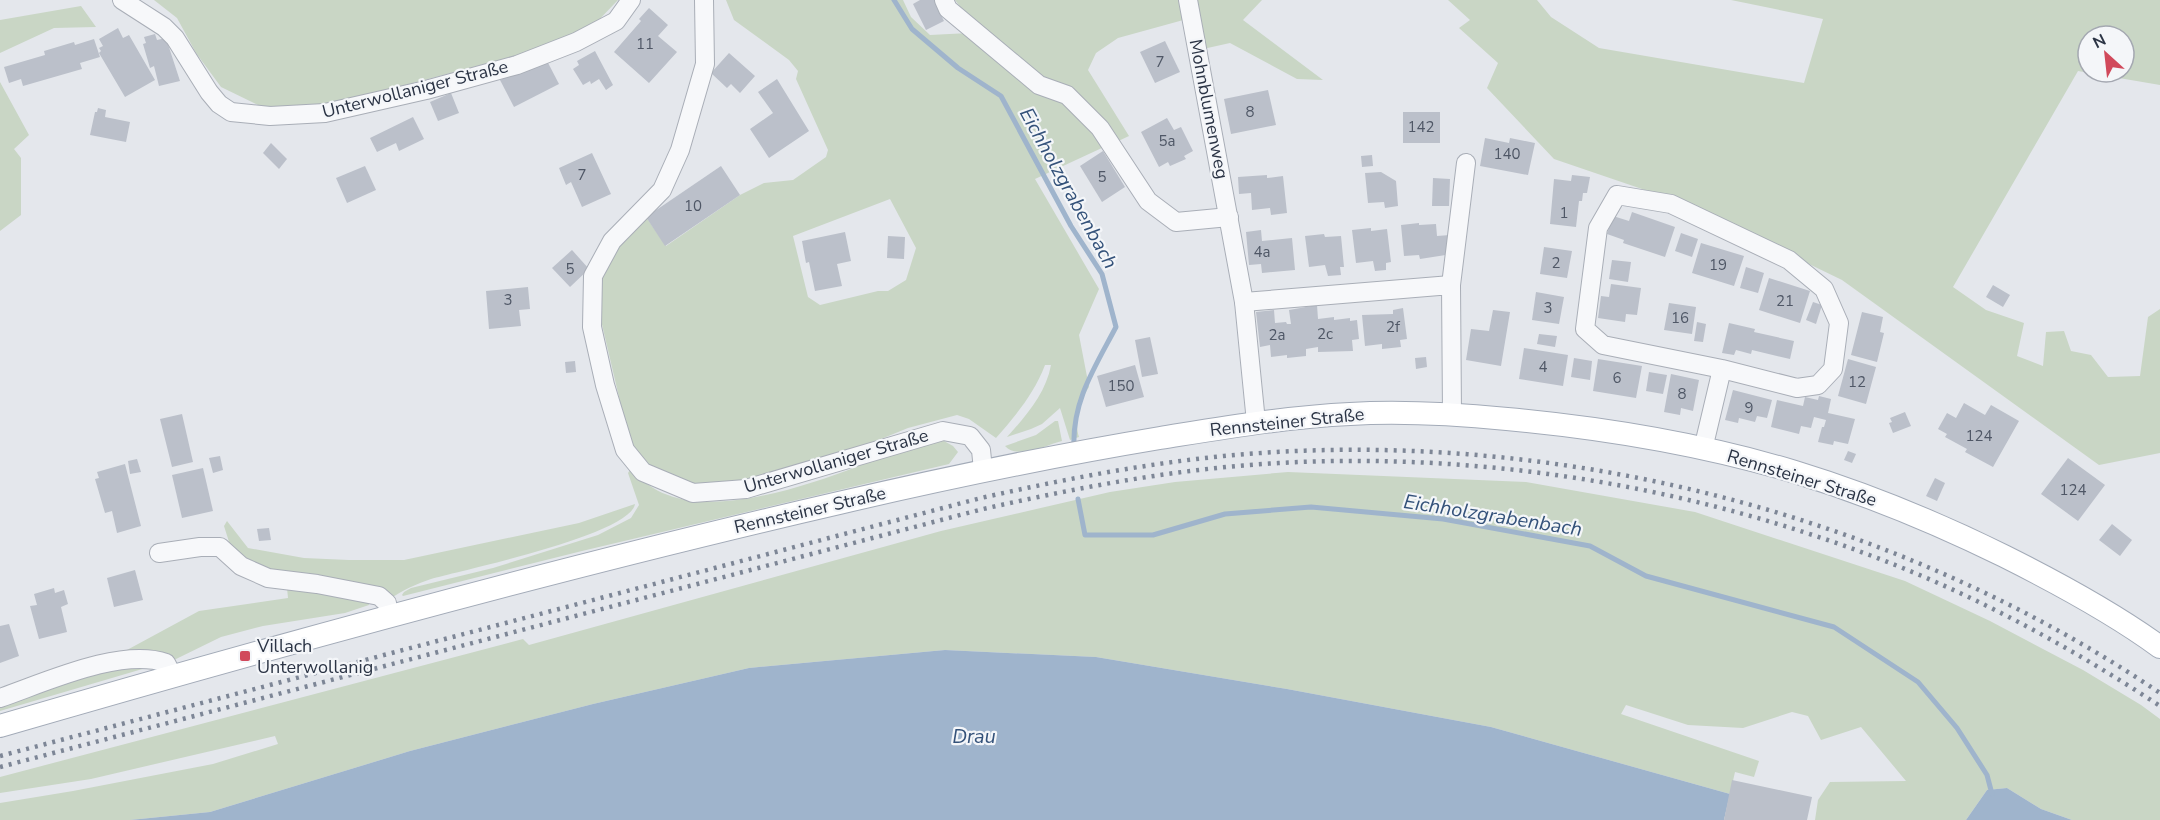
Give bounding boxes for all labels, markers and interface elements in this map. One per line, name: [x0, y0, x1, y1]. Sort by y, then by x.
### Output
north arrow: [2076, 24, 2136, 84]
text: N: [2089, 29, 2110, 54]
house number: 11: [636, 34, 654, 54]
street label: Mohnblumenweg: [1184, 37, 1234, 181]
house number: 7: [1155, 52, 1165, 72]
street label: Unterwollaniger Straße: [320, 54, 510, 124]
house number: 8: [1245, 102, 1255, 122]
water label: Eichholzgrabenbach: [1013, 103, 1124, 274]
house number: 142: [1407, 117, 1435, 137]
house number: 5a: [1159, 131, 1175, 151]
house number: 140: [1493, 144, 1521, 164]
house number: 7: [577, 165, 587, 185]
house number: 5: [1097, 167, 1107, 187]
house number: 10: [684, 196, 702, 216]
house number: 1: [1559, 203, 1569, 223]
house number: 4a: [1254, 242, 1270, 262]
house number: 2: [1551, 253, 1561, 273]
house number: 19: [1709, 255, 1727, 275]
house number: 5: [565, 259, 575, 279]
house number: 3: [503, 290, 513, 310]
house number: 21: [1776, 291, 1794, 311]
house number: 3: [1543, 298, 1553, 318]
house number: 16: [1671, 308, 1689, 328]
house number: 2f: [1386, 317, 1401, 337]
house number: 2c: [1317, 324, 1333, 344]
house number: 2a: [1269, 325, 1285, 345]
house number: 4: [1538, 357, 1548, 377]
house number: 6: [1612, 368, 1622, 388]
house number: 12: [1848, 372, 1866, 392]
house number: 150: [1107, 376, 1135, 396]
house number: 8: [1677, 384, 1687, 404]
house number: 9: [1744, 398, 1754, 418]
street label: Rennsteiner Straße: [1209, 402, 1365, 442]
street label: Unterwollaniger Straße: [741, 423, 931, 499]
house number: 124: [1965, 426, 1993, 446]
street label: Rennsteiner Straße: [1724, 444, 1880, 512]
house number: 124: [2059, 480, 2087, 500]
street label: Rennsteiner Straße: [732, 481, 888, 539]
water label: Eichholzgrabenbach: [1402, 488, 1584, 543]
place label: Villach Unterwollanig: [256, 634, 373, 679]
marker: Villach Unterwollanig: [238, 649, 252, 663]
water label: Drau: [952, 723, 996, 750]

